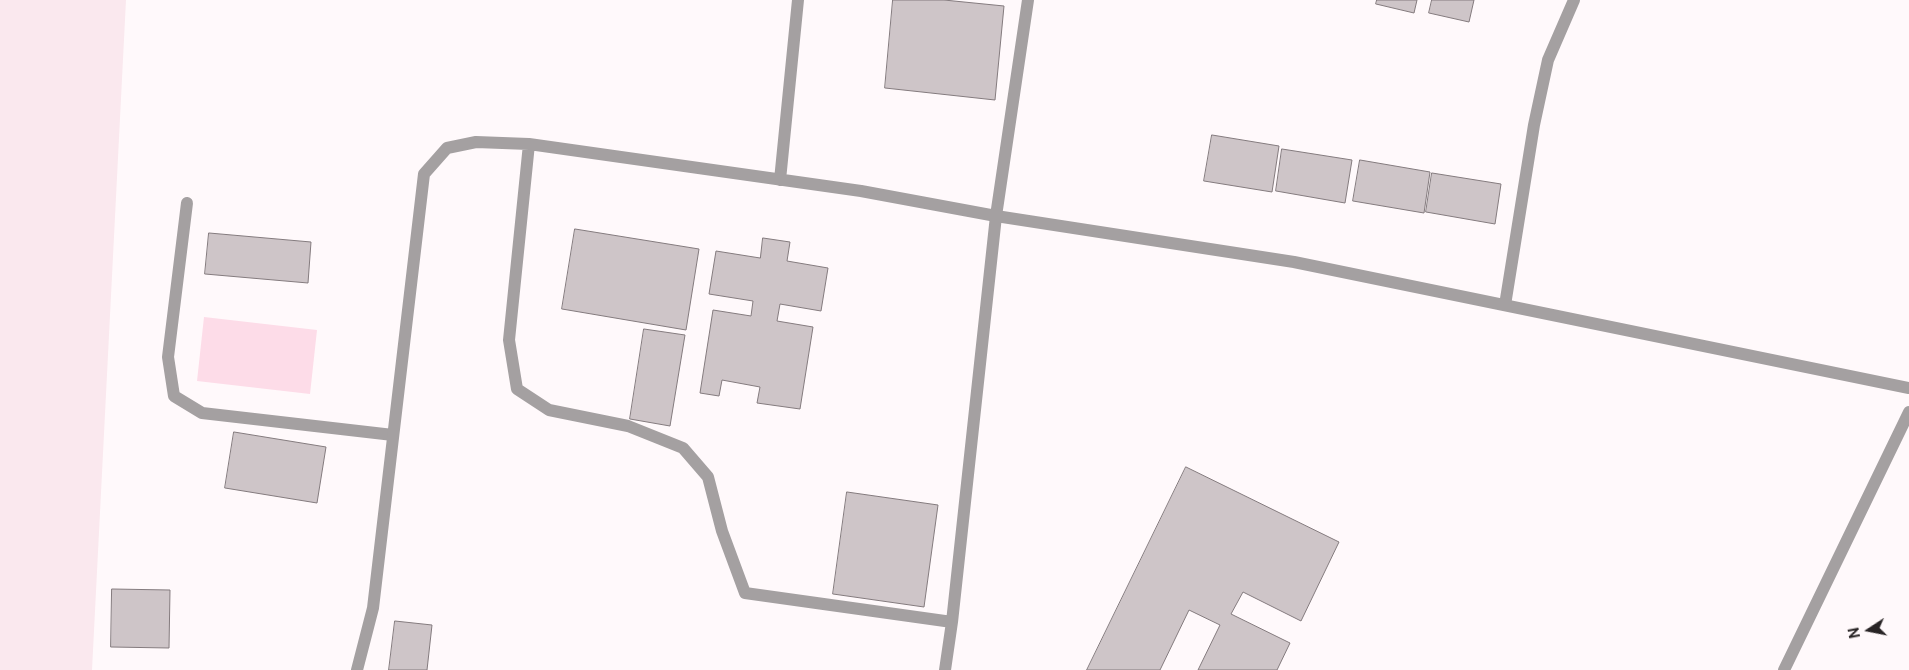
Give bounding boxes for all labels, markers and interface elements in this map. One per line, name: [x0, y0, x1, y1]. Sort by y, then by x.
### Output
north arrow: [1844, 605, 1894, 655]
text: N: [1845, 626, 1863, 640]

